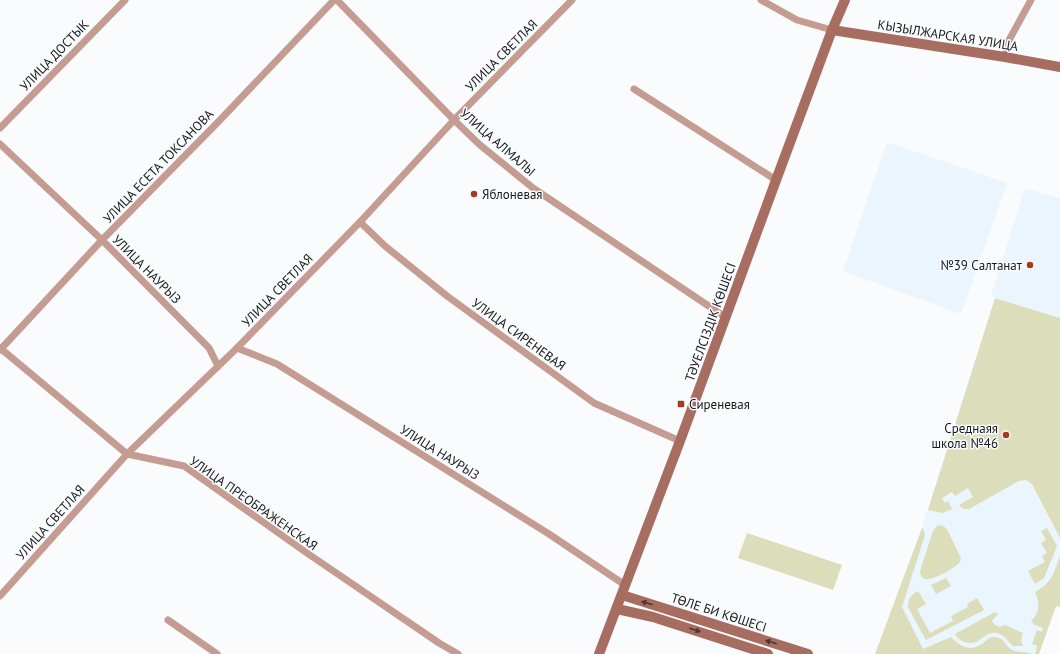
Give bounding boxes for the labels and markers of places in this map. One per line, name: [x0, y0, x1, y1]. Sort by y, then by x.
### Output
place label: Яблоневая: [482, 186, 543, 203]
marker: Яблоневая: [469, 189, 479, 199]
place label: №39 Салтанат: [940, 257, 1023, 274]
marker: №39 Салтанат: [1025, 260, 1035, 270]
place label: Сиреневая: [689, 396, 750, 413]
marker: Сиреневая: [676, 399, 686, 409]
place label: Среднаяя школа №46: [932, 420, 998, 452]
marker: Среднаяя школа №46: [1001, 430, 1011, 440]

